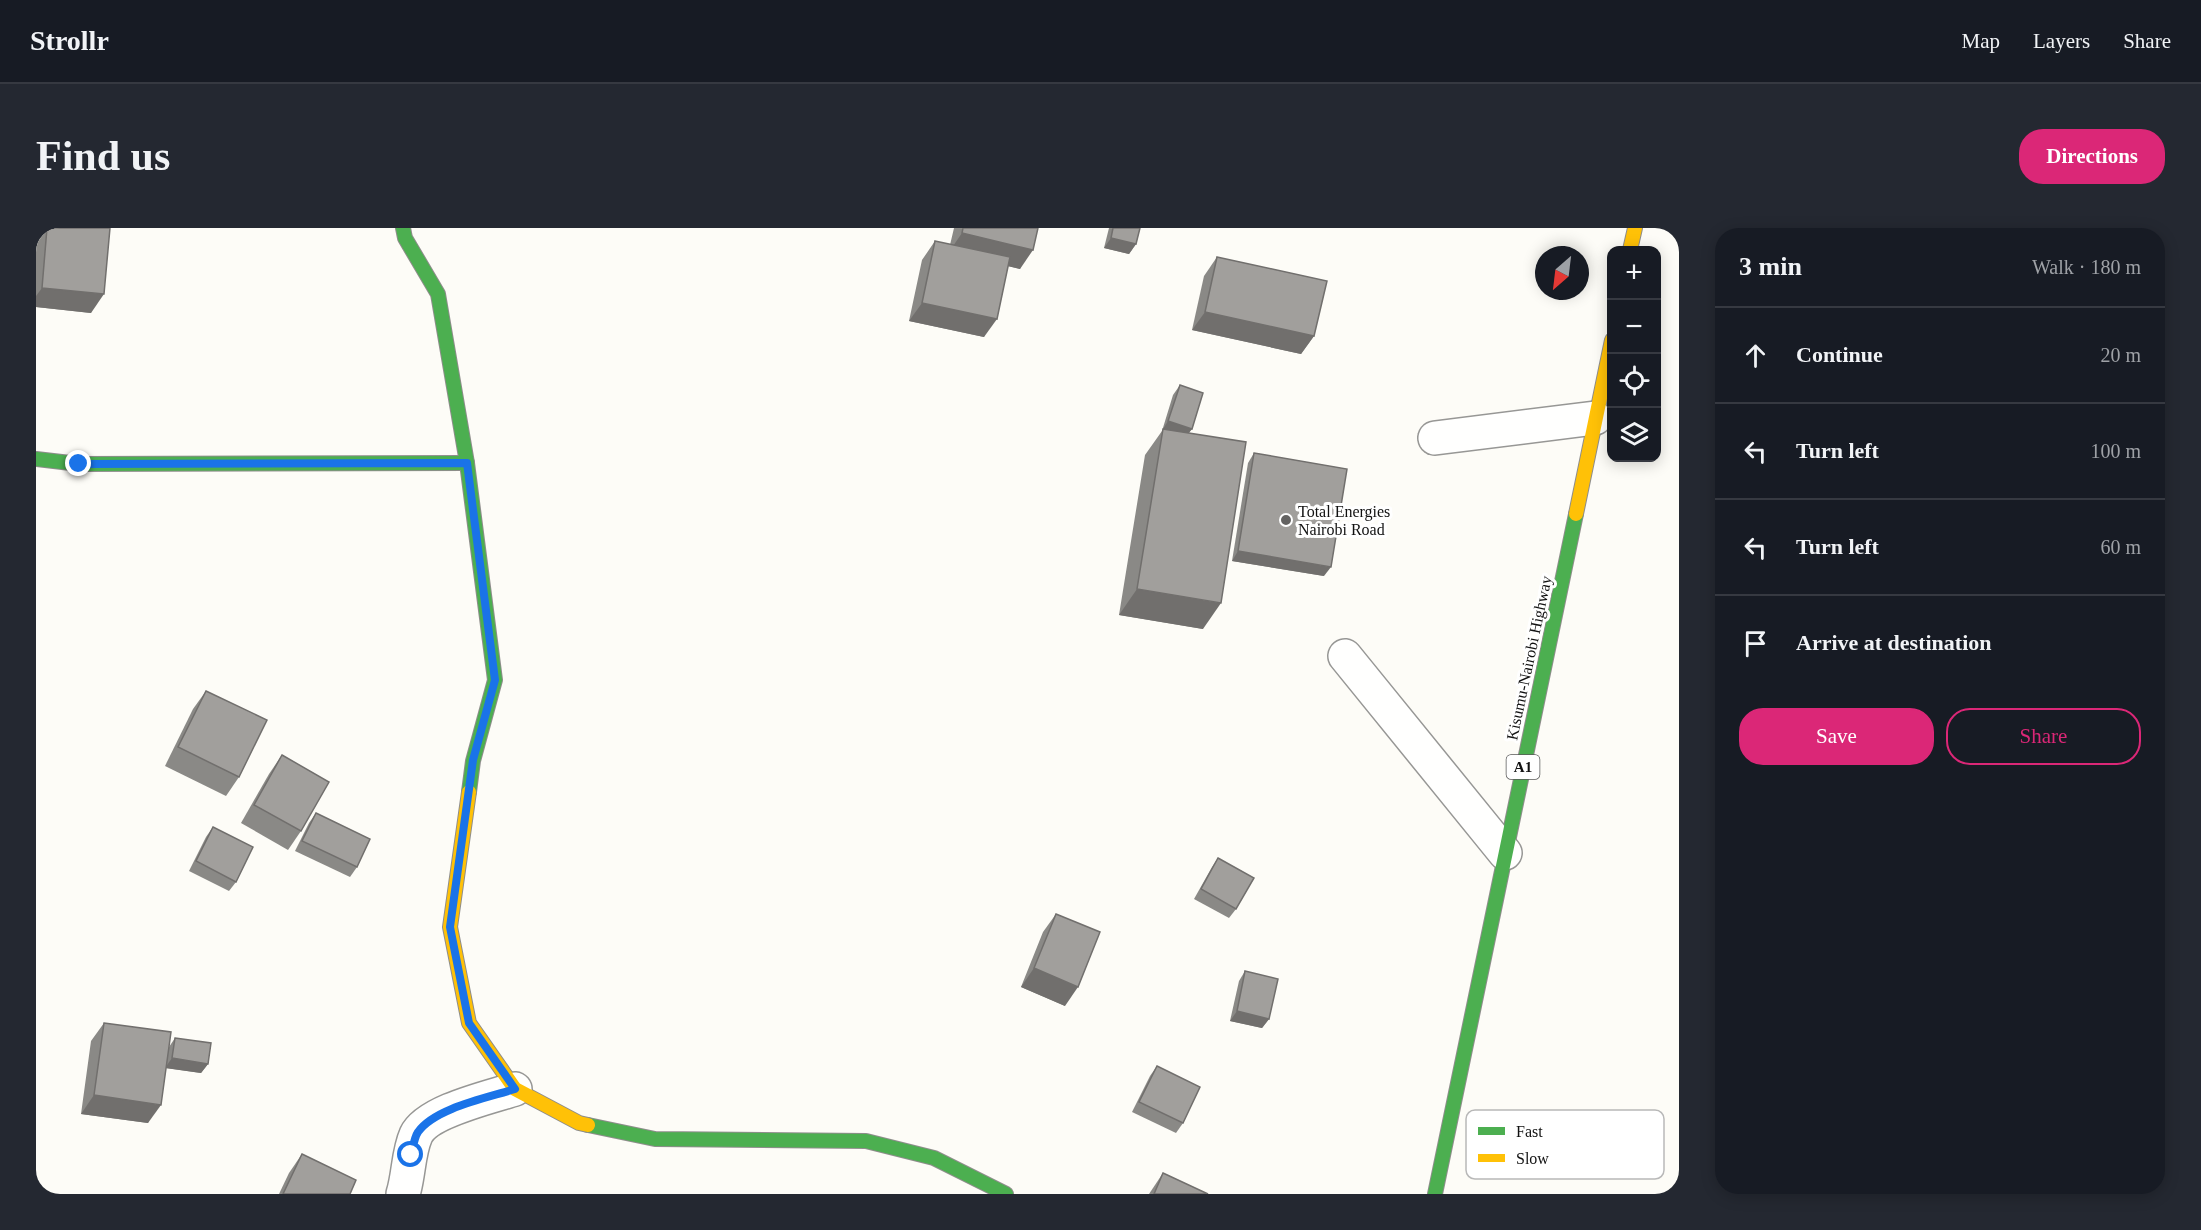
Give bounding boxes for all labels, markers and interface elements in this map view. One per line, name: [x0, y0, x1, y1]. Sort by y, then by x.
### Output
text: Strollr: [30, 25, 109, 56]
text: Map: [1962, 29, 2000, 53]
text: Layers: [2033, 29, 2090, 53]
text: Share: [2123, 29, 2171, 53]
button: Directions: [2019, 129, 2165, 184]
text: Find us: [36, 133, 170, 179]
north arrow: [1535, 246, 1589, 300]
map controls: [1607, 246, 1661, 462]
button: +: [1607, 246, 1661, 300]
text: 3 min: [1739, 252, 1802, 281]
text: Walk · 180 m: [2032, 256, 2141, 278]
button: −: [1607, 300, 1661, 354]
icon: ahead: [1739, 339, 1772, 372]
text: Continue: [1796, 342, 1883, 367]
text: 20 m: [2100, 344, 2141, 366]
button: locate: [1607, 354, 1661, 408]
button: layers: [1607, 408, 1661, 462]
icon: left: [1739, 435, 1772, 468]
text: Turn left: [1796, 438, 1879, 463]
text: 100 m: [2090, 440, 2141, 462]
route end: [65, 450, 91, 476]
place label: Total Energies Nairobi Road: [1298, 503, 1390, 538]
marker: Total Energies Nairobi Road: [1279, 513, 1293, 527]
icon: left: [1739, 531, 1772, 564]
text: Turn left: [1796, 534, 1879, 559]
text: 60 m: [2100, 536, 2141, 558]
street label: Kisumu-Nairobi Highway: [1503, 574, 1556, 742]
icon: arrive: [1739, 627, 1772, 660]
text: Arrive at destination: [1796, 630, 1992, 655]
button: Save: [1739, 708, 1934, 765]
button: Share: [1946, 708, 2141, 765]
road number: A1: [1506, 755, 1540, 779]
legend: [1466, 1110, 1664, 1179]
text: Fast: [1516, 1123, 1543, 1140]
route start: [397, 1141, 423, 1167]
text: Slow: [1516, 1150, 1549, 1167]

